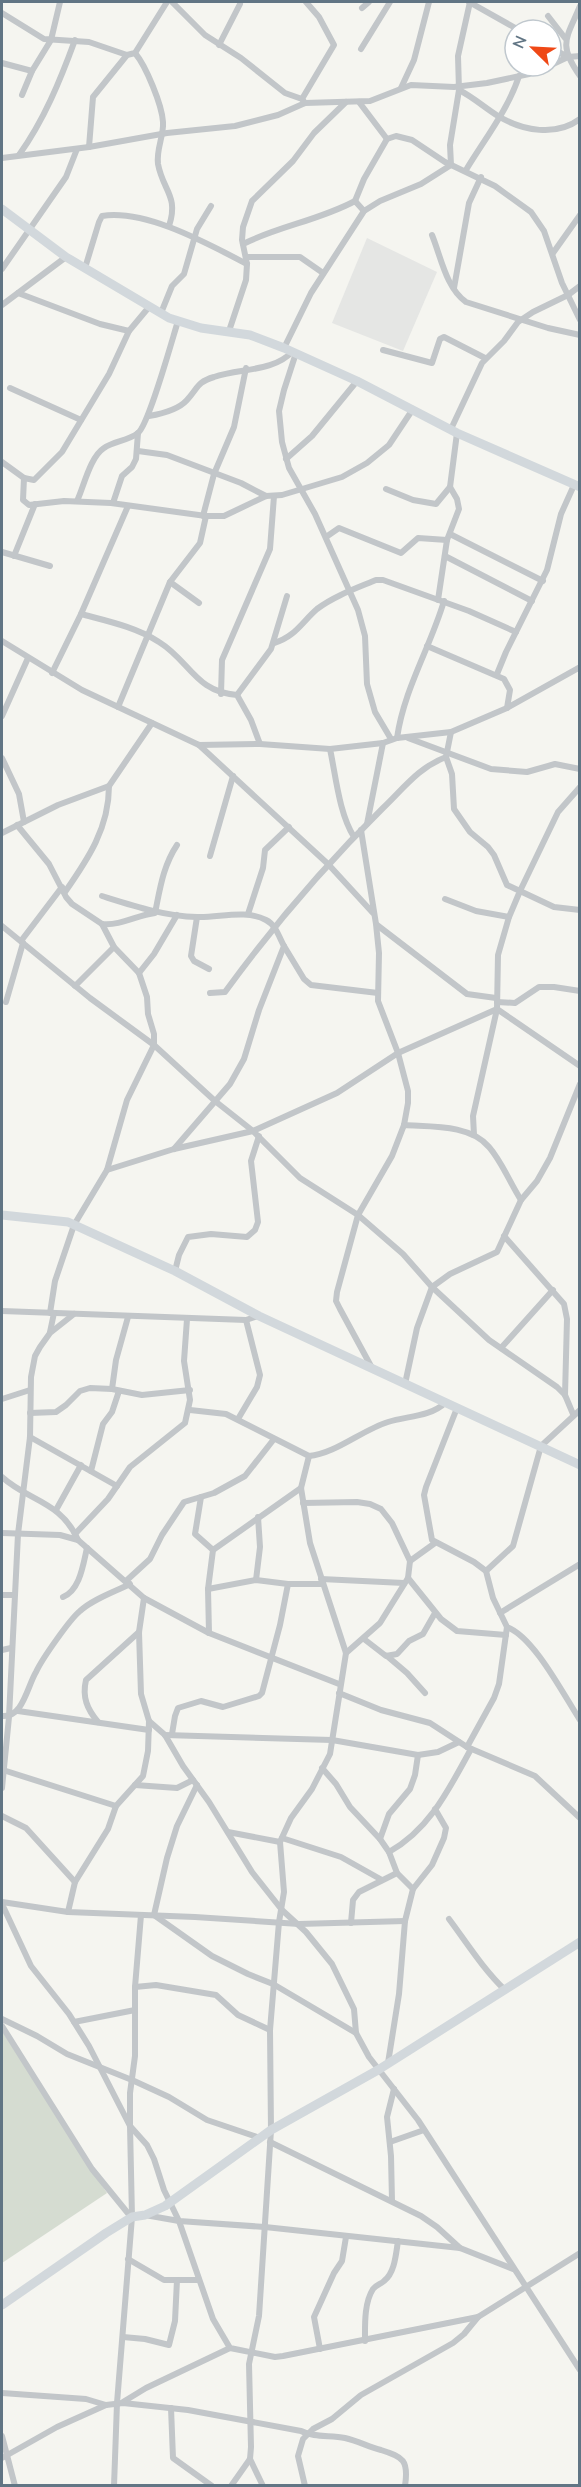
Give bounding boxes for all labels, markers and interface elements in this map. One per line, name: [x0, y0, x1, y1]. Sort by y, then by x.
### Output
north arrow: [503, 18, 563, 78]
text: N: [508, 32, 533, 52]

